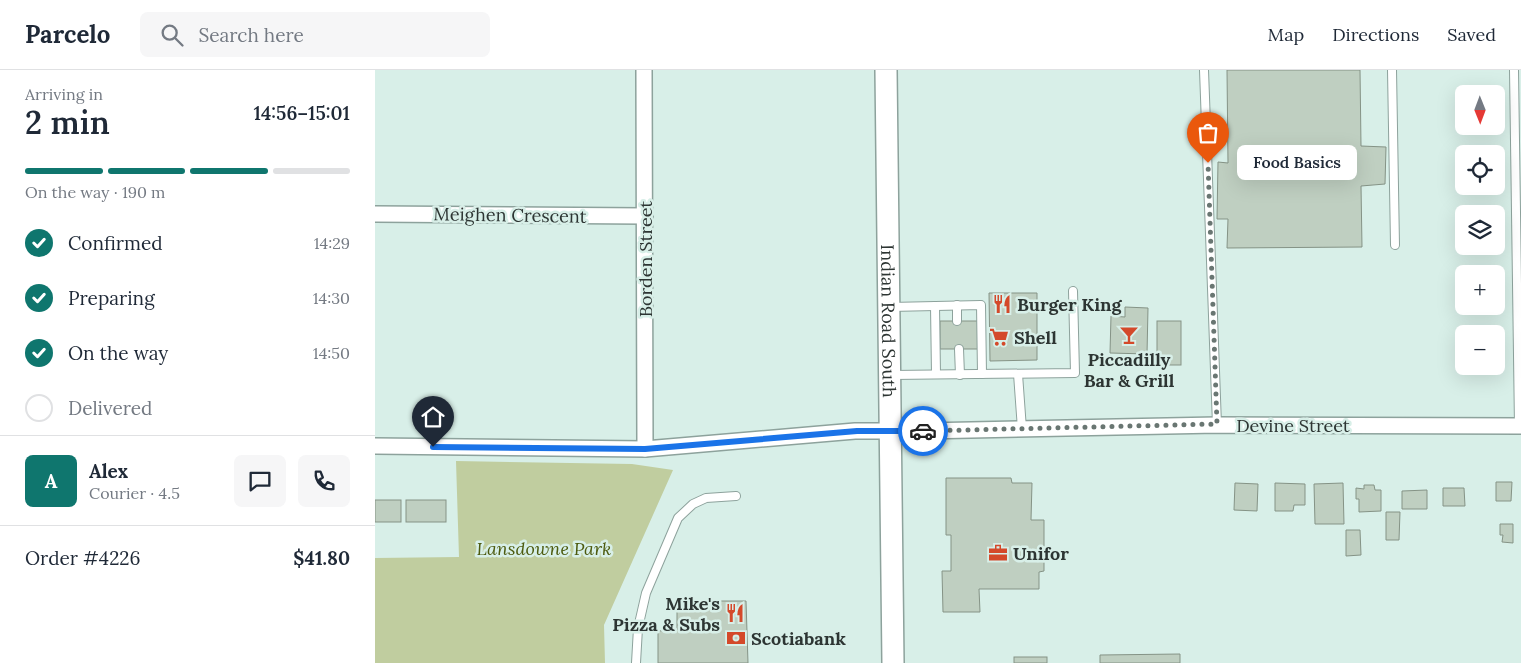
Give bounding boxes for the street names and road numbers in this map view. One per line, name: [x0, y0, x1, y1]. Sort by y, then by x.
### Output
street label: Borden Street: [634, 201, 657, 317]
street label: Meighen Crescent: [433, 202, 587, 228]
street label: Indian Road South: [877, 244, 901, 398]
street label: Devine Street: [1236, 414, 1350, 437]

